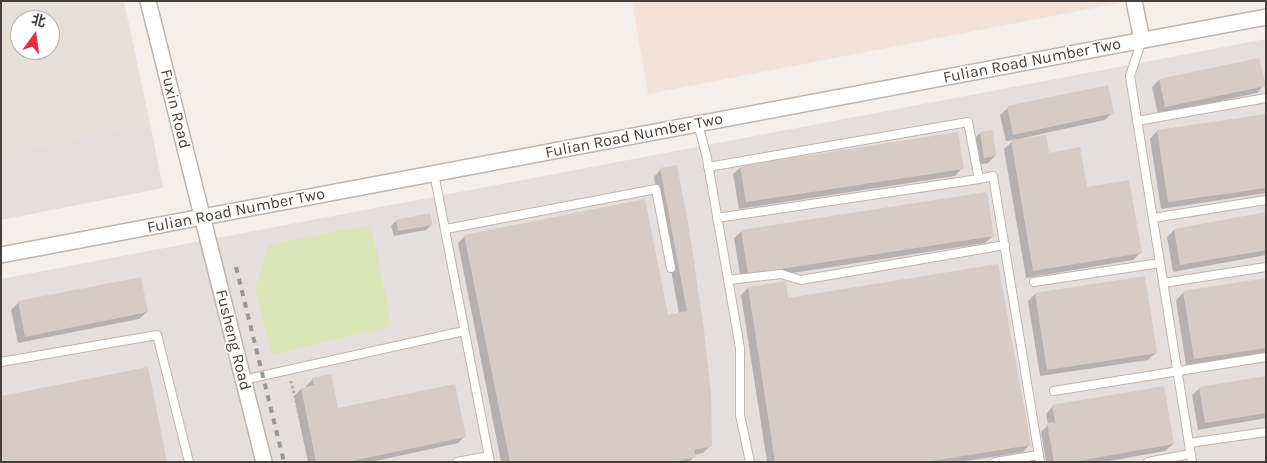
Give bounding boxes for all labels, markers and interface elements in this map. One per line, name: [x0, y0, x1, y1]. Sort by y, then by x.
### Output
north arrow: [10, 10, 60, 60]
text: 北: [30, 11, 47, 31]
street label: Fulian Road Number Two: [941, 34, 1123, 88]
street label: Fuxin Road: [156, 67, 194, 151]
street label: Fulian Road Number Two: [543, 109, 725, 163]
street label: Fulian Road Number Two: [145, 184, 327, 238]
street label: Fusheng Road: [211, 288, 255, 392]

